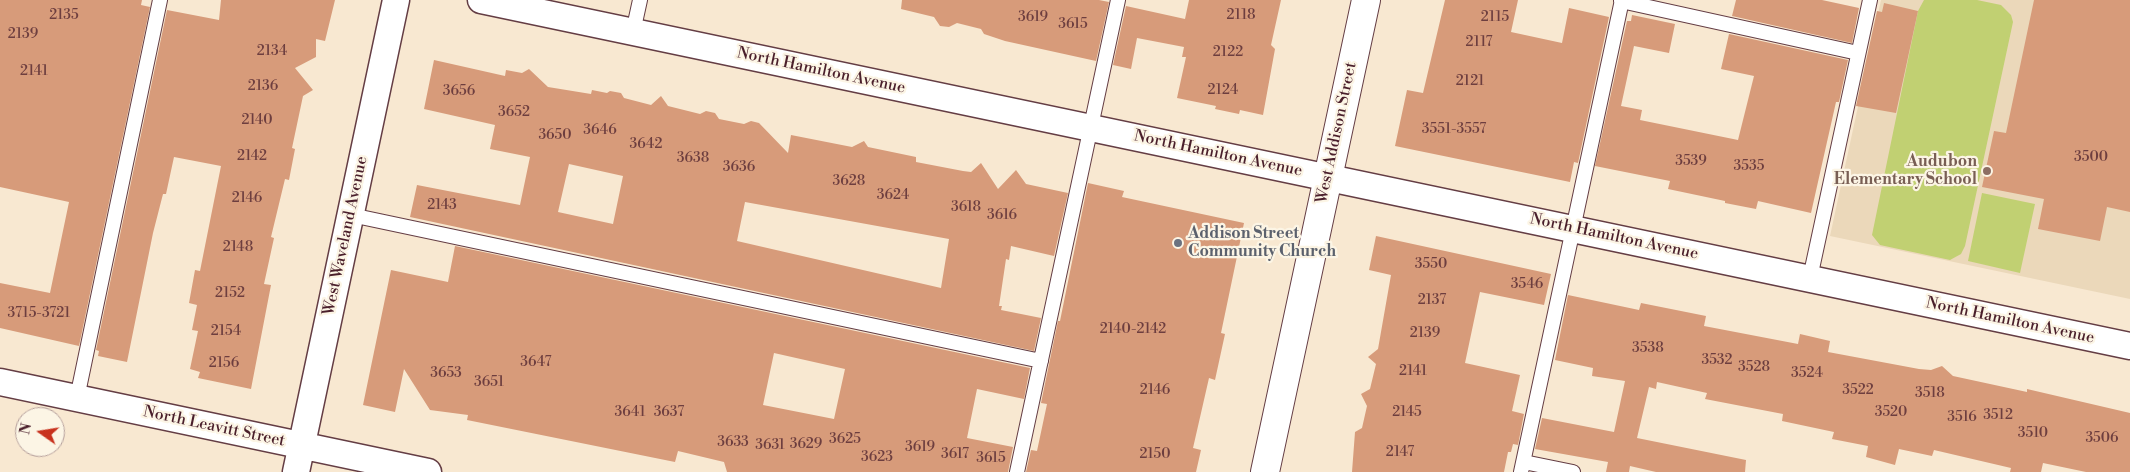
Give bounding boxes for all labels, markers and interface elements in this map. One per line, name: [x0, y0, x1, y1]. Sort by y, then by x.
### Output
house number: 2135: [49, 8, 79, 24]
house number: 2118: [1227, 8, 1255, 24]
house number: 3619: [1018, 10, 1048, 26]
house number: 2115: [1481, 10, 1509, 26]
house number: 3615: [1058, 17, 1088, 33]
house number: 2139: [8, 27, 38, 43]
house number: 2117: [1466, 35, 1492, 51]
house number: 2134: [257, 44, 287, 60]
street label: North Hamilton Avenue: [735, 44, 907, 98]
house number: 2122: [1213, 45, 1243, 61]
street label: West Addison Street: [1313, 61, 1361, 205]
house number: 2141: [20, 64, 48, 80]
house number: 2121: [1456, 74, 1484, 90]
house number: 2136: [248, 79, 278, 95]
house number: 2124: [1208, 83, 1238, 99]
house number: 3656: [443, 84, 475, 100]
house number: 3652: [498, 105, 530, 121]
house number: 2140: [241, 113, 273, 129]
house number: 3551-3557: [1422, 122, 1486, 138]
house number: 3646: [583, 123, 617, 139]
street label: North Hamilton Avenue: [1132, 127, 1304, 181]
house number: 3650: [538, 128, 572, 144]
house number: 3642: [630, 137, 662, 153]
house number: 2142: [237, 149, 267, 165]
house number: 3500: [2074, 150, 2108, 166]
house number: 3638: [677, 151, 709, 167]
place label: Audubon Elementary School: [1834, 152, 1977, 190]
house number: 3539: [1675, 154, 1707, 170]
street label: West Waveland Avenue: [320, 155, 372, 317]
house number: 3535: [1734, 159, 1764, 175]
house number: 3636: [723, 160, 755, 176]
marker: Audubon Elementary School: [1981, 165, 1993, 177]
house number: 3628: [833, 174, 865, 190]
house number: 3624: [877, 188, 909, 204]
house number: 2146: [232, 191, 262, 207]
house number: 2143: [427, 198, 457, 214]
house number: 3618: [951, 200, 981, 216]
house number: 3616: [987, 208, 1017, 224]
street label: North Hamilton Avenue: [1528, 210, 1700, 264]
place label: Addison Street Community Church: [1188, 224, 1336, 262]
marker: Addison Street Community Church: [1172, 237, 1184, 249]
house number: 2148: [223, 240, 253, 256]
house number: 3550: [1415, 257, 1447, 273]
house number: 3546: [1511, 277, 1543, 293]
house number: 2152: [215, 286, 245, 302]
house number: 2137: [1418, 293, 1446, 309]
street label: North Hamilton Avenue: [1924, 294, 2096, 348]
house number: 3715-3721: [8, 306, 70, 322]
house number: 2140-2142: [1100, 322, 1166, 338]
house number: 2154: [211, 324, 241, 340]
house number: 2139: [1410, 326, 1440, 342]
house number: 3538: [1632, 341, 1664, 357]
house number: 3532: [1701, 353, 1733, 369]
house number: 3647: [520, 355, 552, 371]
house number: 2156: [209, 356, 239, 372]
house number: 3528: [1738, 360, 1770, 376]
house number: 2141: [1399, 364, 1427, 380]
house number: 3653: [430, 366, 462, 382]
house number: 3524: [1791, 366, 1823, 382]
house number: 3651: [474, 375, 504, 391]
house number: 2146: [1140, 383, 1170, 399]
house number: 3522: [1842, 383, 1874, 399]
house number: 3518: [1915, 386, 1945, 402]
street label: North Leavitt Street: [141, 403, 287, 451]
house number: 3641: [615, 405, 645, 421]
house number: 3637: [654, 405, 684, 421]
house number: 2145: [1392, 405, 1422, 421]
house number: 3520: [1875, 405, 1907, 421]
north arrow: [15, 407, 65, 457]
house number: 3512: [1983, 408, 2013, 424]
house number: 3516: [1947, 410, 1977, 426]
text: N: [16, 421, 36, 436]
house number: 3510: [2018, 426, 2048, 442]
house number: 3506: [2085, 431, 2119, 447]
house number: 3625: [829, 432, 861, 448]
house number: 3633: [717, 435, 749, 451]
house number: 3629: [790, 437, 822, 453]
house number: 3631: [755, 438, 785, 454]
house number: 3619: [905, 440, 935, 456]
house number: 2147: [1386, 445, 1414, 461]
house number: 3617: [941, 447, 969, 463]
house number: 2150: [1139, 447, 1171, 463]
house number: 3623: [861, 450, 893, 466]
house number: 3615: [976, 451, 1006, 467]

